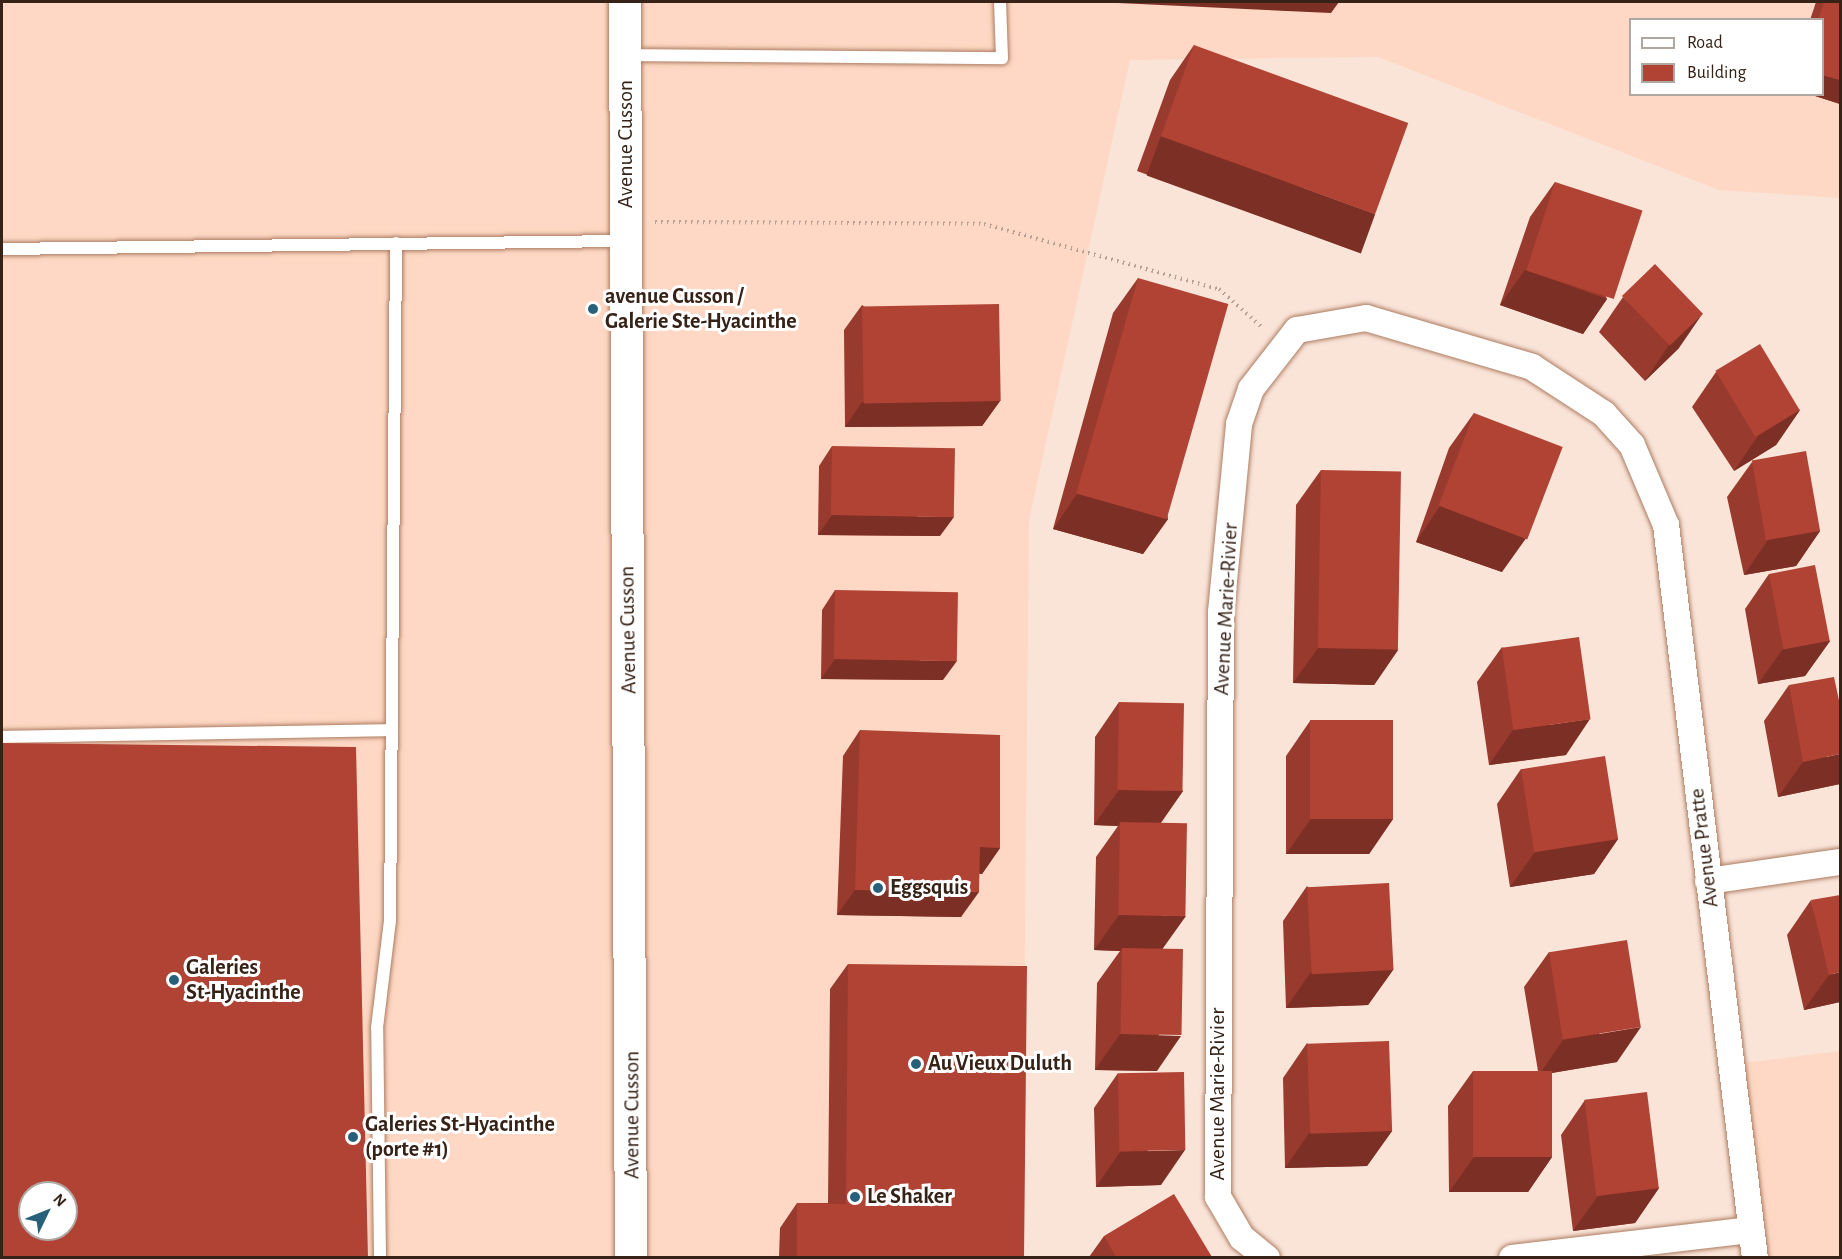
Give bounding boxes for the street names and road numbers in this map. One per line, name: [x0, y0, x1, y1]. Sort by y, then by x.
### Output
street label: Avenue Cusson: [613, 80, 639, 208]
street label: Avenue Marie-Rivier: [1208, 522, 1244, 696]
street label: Avenue Cusson: [614, 566, 642, 694]
street label: Avenue Pratte: [1684, 787, 1724, 909]
street label: Avenue Marie-Rivier: [1205, 1008, 1231, 1180]
street label: Avenue Cusson: [619, 1051, 645, 1179]

